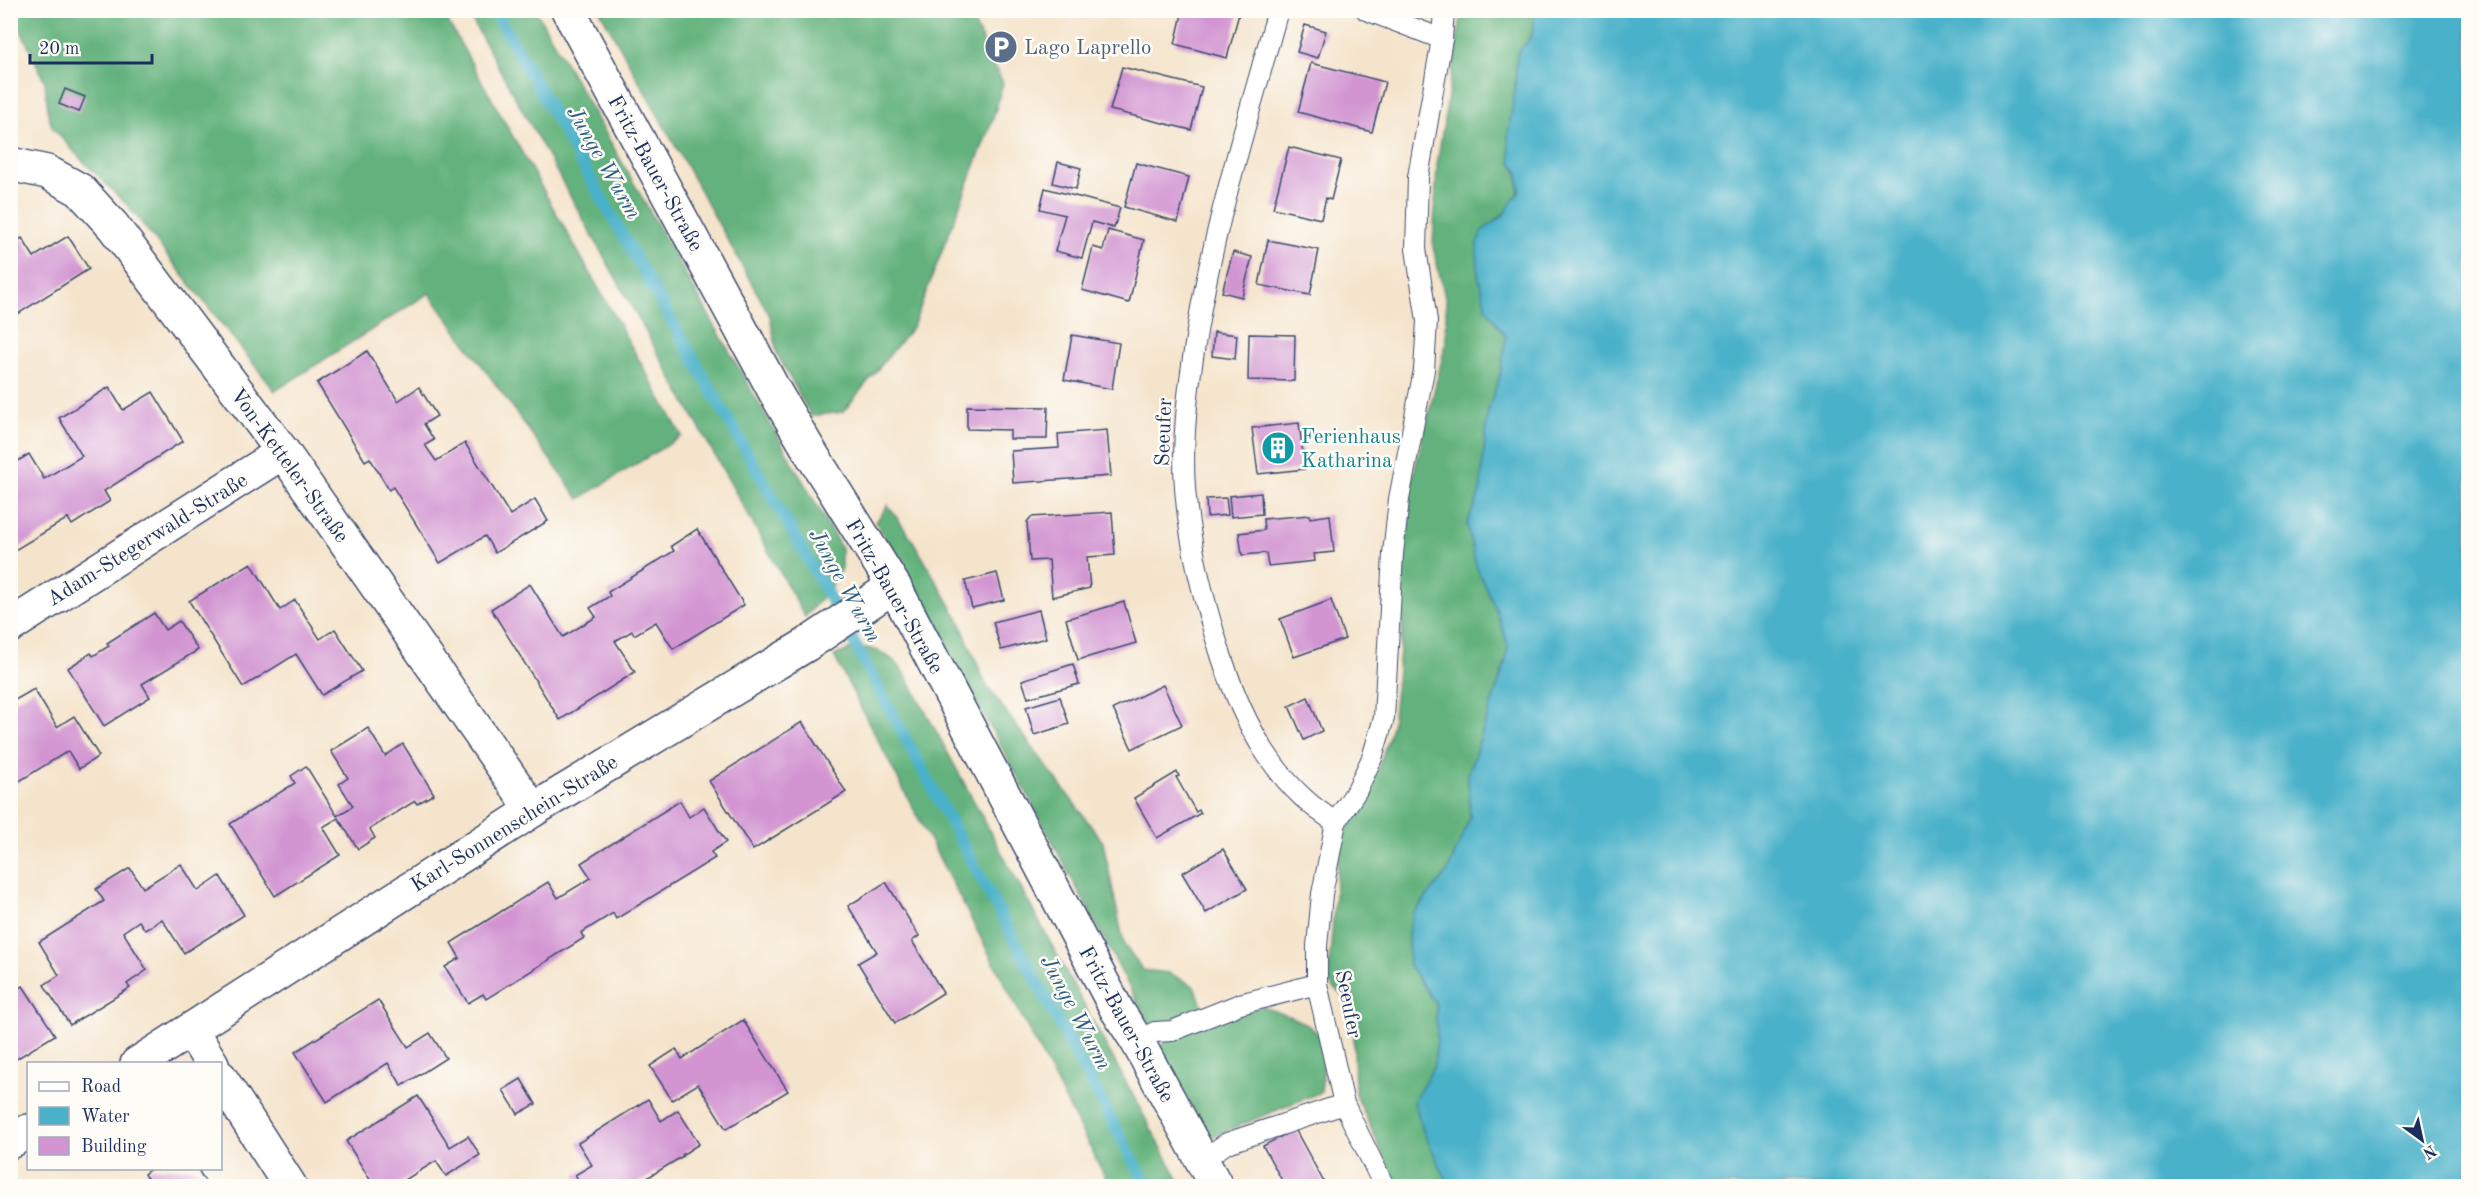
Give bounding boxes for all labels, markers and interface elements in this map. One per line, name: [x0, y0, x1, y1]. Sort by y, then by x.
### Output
scale bar: [30, 27, 152, 65]
parking icon: Lago Laprello: [983, 29, 1019, 65]
place label: Lago Laprello: [1024, 38, 1151, 59]
text: 20 m: [39, 40, 79, 58]
street label: Fritz-Bauer-Straße: [603, 92, 706, 255]
water label: Junge Wurm: [562, 103, 644, 223]
street label: Von-Ketteler-Straße: [226, 385, 352, 547]
street label: Seeufer: [1153, 397, 1176, 467]
place label: Ferienhaus Katharina: [1301, 427, 1401, 472]
building icon: Ferienhaus Katharina: [1260, 430, 1296, 466]
street label: Adam-Stegerwald-Straße: [44, 470, 252, 611]
street label: Fritz-Bauer-Straße: [841, 516, 947, 678]
water label: Junge Wurm: [804, 525, 885, 647]
street label: Karl-Sonnenschein-Straße: [408, 752, 622, 897]
street label: Fritz-Bauer-Straße: [1074, 943, 1177, 1106]
water label: Junge Wurm: [1036, 952, 1115, 1074]
street label: Seeufer: [1331, 969, 1364, 1040]
legend: [27, 1062, 222, 1170]
text: Road: [81, 1078, 121, 1096]
text: Water: [81, 1108, 130, 1126]
north arrow: [2392, 1110, 2452, 1170]
text: Building: [81, 1138, 147, 1156]
text: N: [2419, 1141, 2439, 1161]

